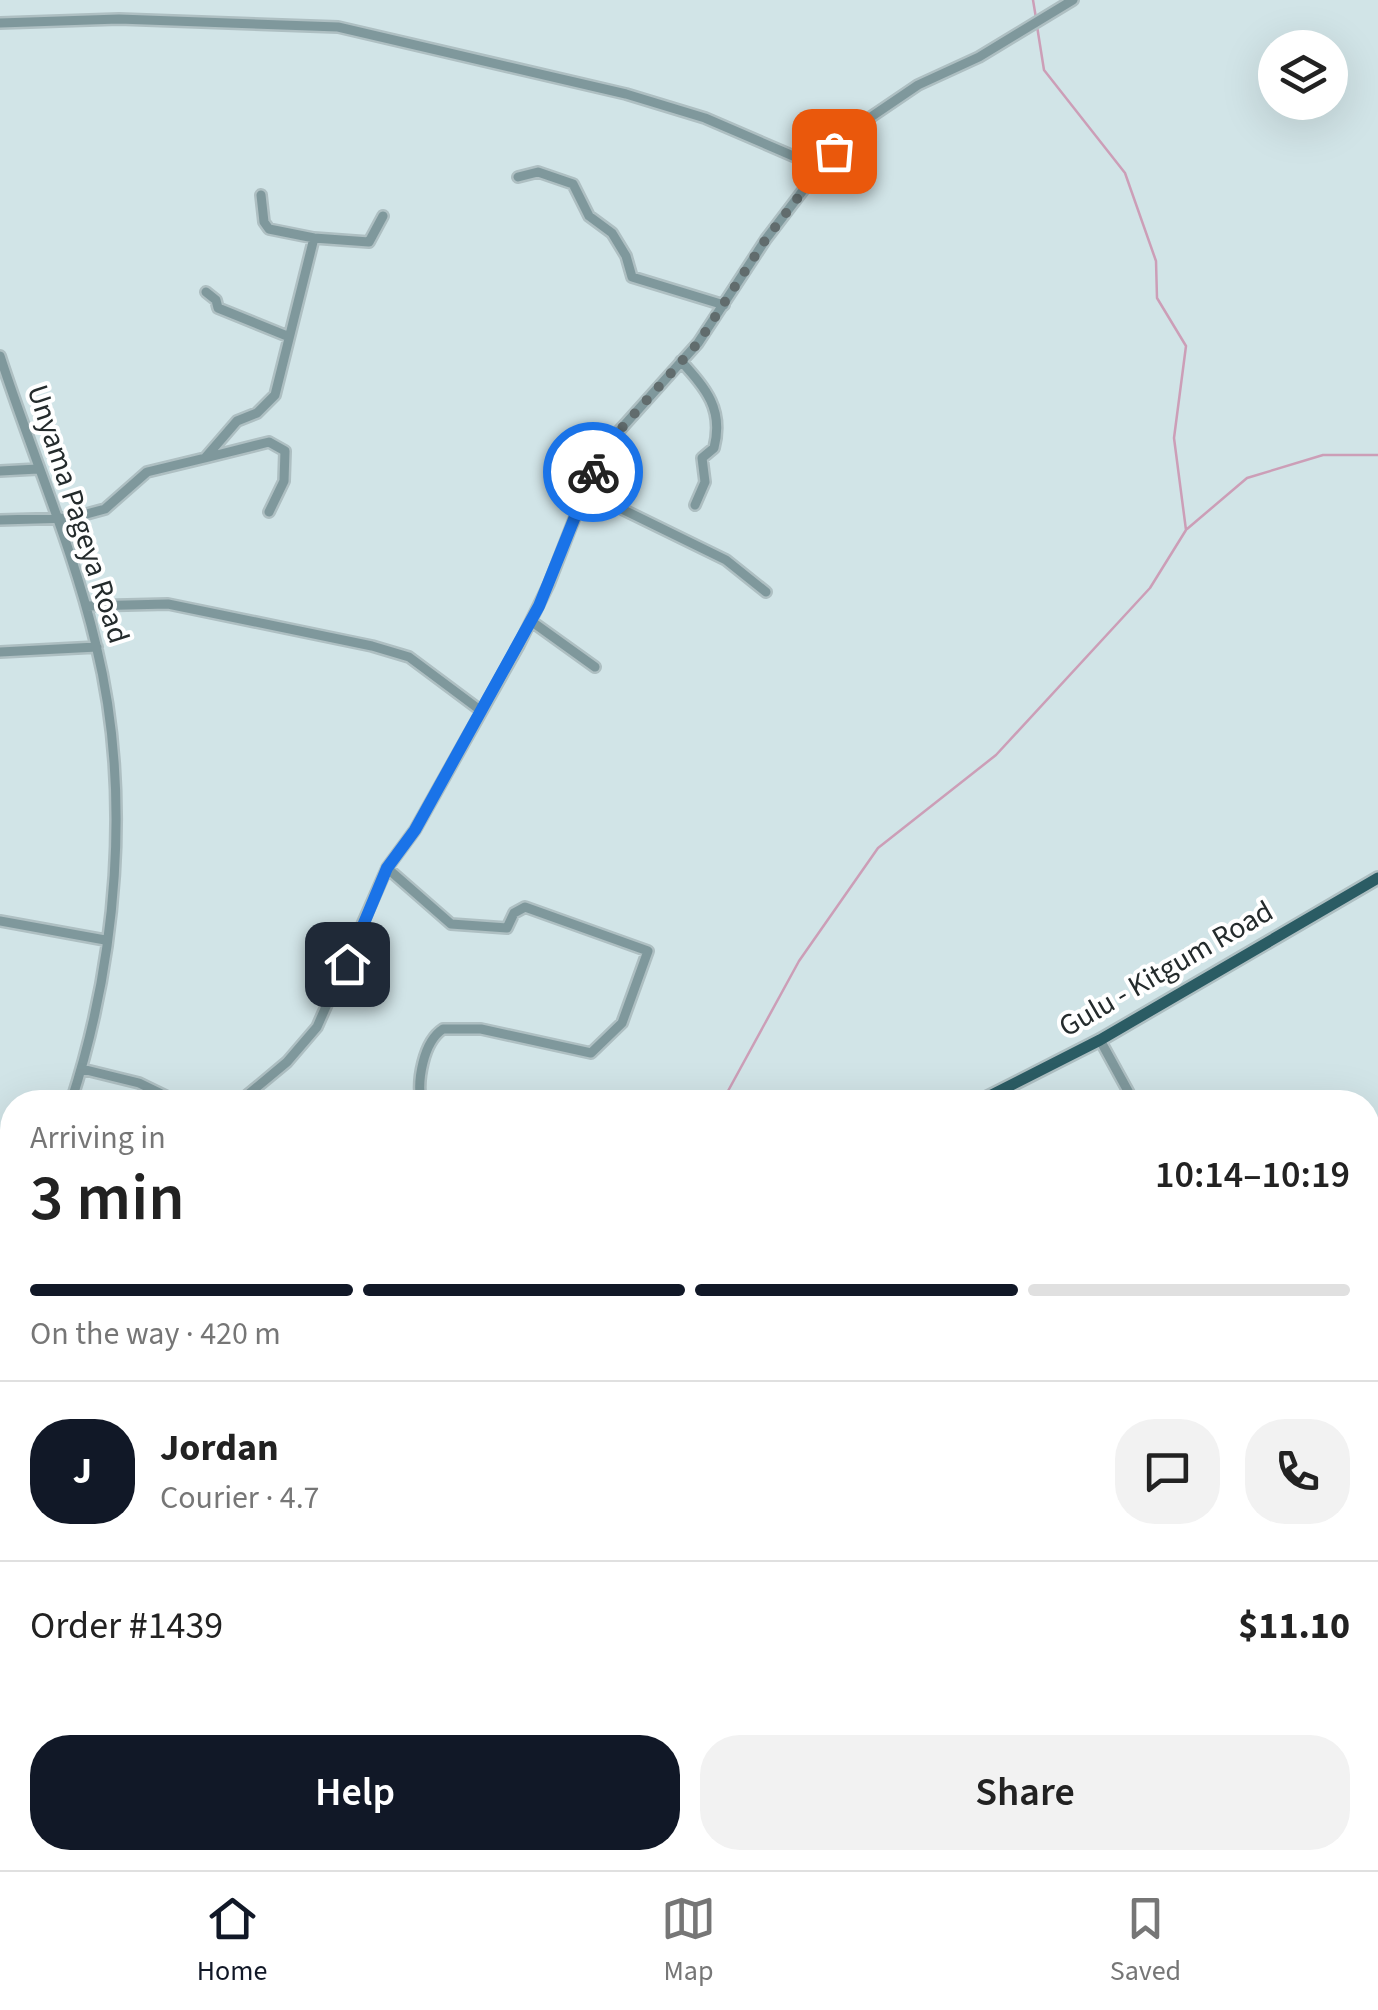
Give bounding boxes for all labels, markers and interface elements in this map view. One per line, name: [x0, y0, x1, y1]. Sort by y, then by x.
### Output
map controls: [1258, 30, 1348, 120]
button: layers: [1258, 30, 1348, 120]
pin: [792, 109, 877, 194]
icon: bag: [807, 124, 862, 179]
street label: Unyama Pageya Road: [16, 379, 140, 649]
courier: [543, 422, 643, 522]
icon: bike: [566, 445, 621, 500]
street label: Gulu - Kitgum Road: [1051, 890, 1281, 1048]
pin: [305, 922, 390, 1007]
icon: home: [320, 937, 375, 992]
text: Arriving in: [30, 1115, 166, 1161]
text: 10:14–10:19: [1155, 1148, 1350, 1202]
text: 3 min: [30, 1152, 185, 1245]
text: On the way · 420 m: [30, 1311, 281, 1357]
button: chat: [1115, 1419, 1220, 1524]
button: phone: [1245, 1419, 1350, 1524]
text: Jordan: [160, 1421, 279, 1475]
text: J: [73, 1444, 92, 1498]
text: Courier · 4.7: [160, 1475, 320, 1521]
text: Order #1439: [30, 1599, 223, 1653]
text: $11.10: [1238, 1599, 1350, 1653]
button: Help: [30, 1735, 680, 1850]
button: Share: [700, 1735, 1350, 1850]
tab: Home: [197, 1891, 267, 1991]
tab: Map: [661, 1891, 716, 1991]
tab: Saved: [1110, 1891, 1181, 1991]

